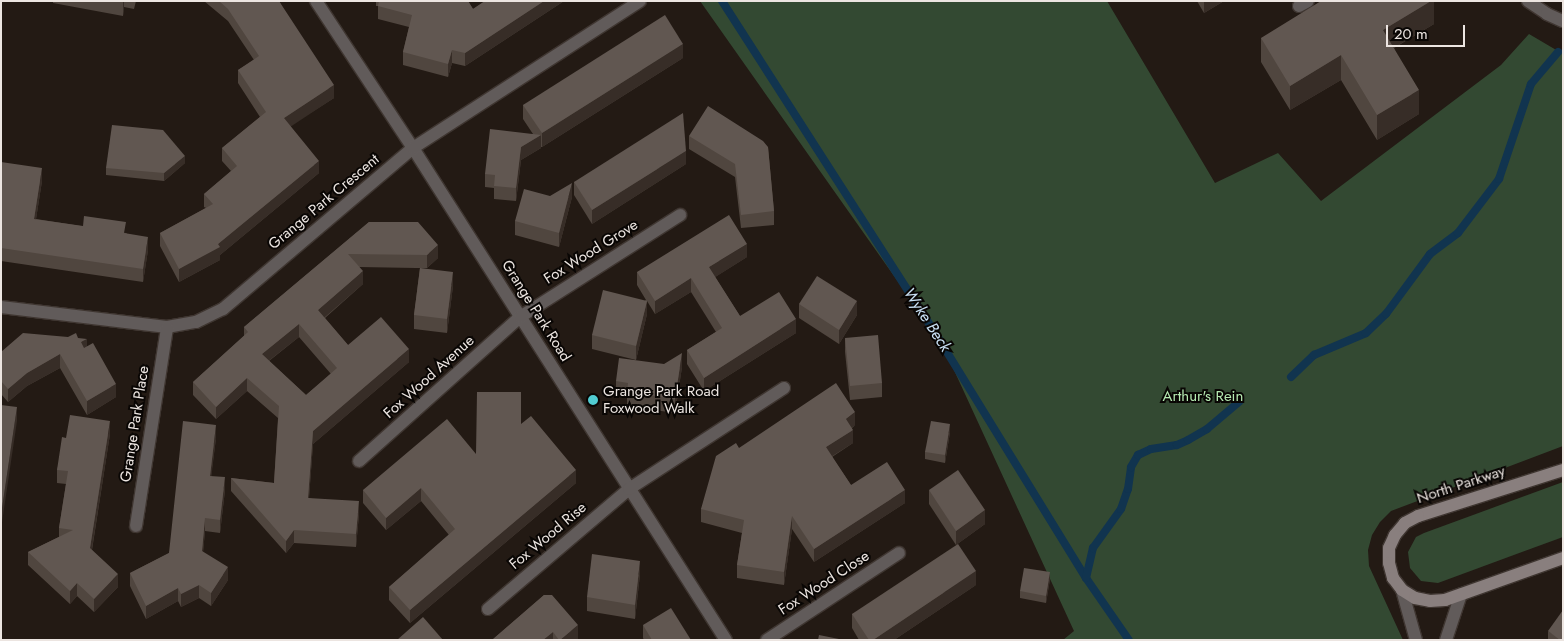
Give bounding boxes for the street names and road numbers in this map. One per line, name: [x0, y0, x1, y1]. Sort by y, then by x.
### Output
street label: Grange Park Crescent: [265, 150, 383, 254]
street label: Fox Wood Grove: [541, 216, 641, 288]
street label: Grange Park Road: [498, 257, 574, 365]
street label: Fox Wood Avenue: [380, 332, 478, 422]
street label: Grange Park Place: [117, 364, 153, 484]
street label: North Parkway: [1415, 462, 1507, 508]
street label: Fox Wood Rise: [506, 499, 590, 573]
street label: Fox Wood Close: [775, 547, 873, 619]

